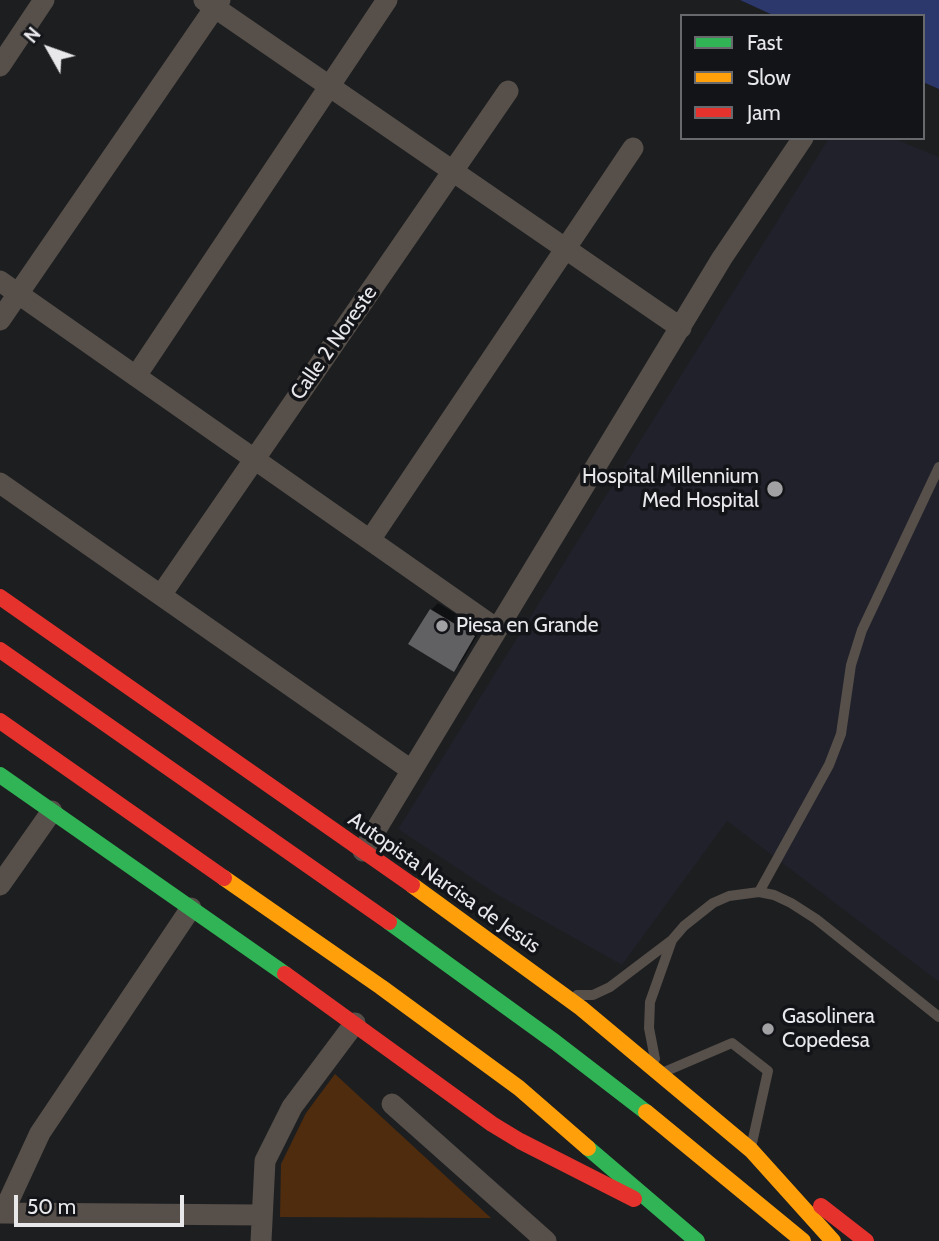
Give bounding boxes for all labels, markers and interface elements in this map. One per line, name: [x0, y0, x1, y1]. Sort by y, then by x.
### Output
north arrow: [14, 14, 84, 84]
legend: [680, 14, 925, 140]
text: N: [19, 23, 46, 48]
text: Fast: [747, 30, 783, 55]
text: Slow: [747, 65, 791, 90]
text: Jam: [747, 100, 781, 125]
street label: Calle 2 Noreste: [285, 281, 383, 405]
place label: Hospital Millennium Med Hospital: [582, 464, 759, 514]
marker: Hospital Millennium Med Hospital: [765, 479, 785, 499]
place label: Piesa en Grande: [456, 613, 599, 639]
marker: Piesa en Grande: [434, 618, 450, 634]
street label: Autopista Narcisa de Jesús: [343, 807, 545, 959]
place label: Gasolinera Copedesa: [782, 1004, 875, 1054]
marker: Gasolinera Copedesa: [760, 1021, 776, 1037]
scale bar: [18, 1182, 187, 1226]
text: 50 m: [27, 1194, 76, 1219]

